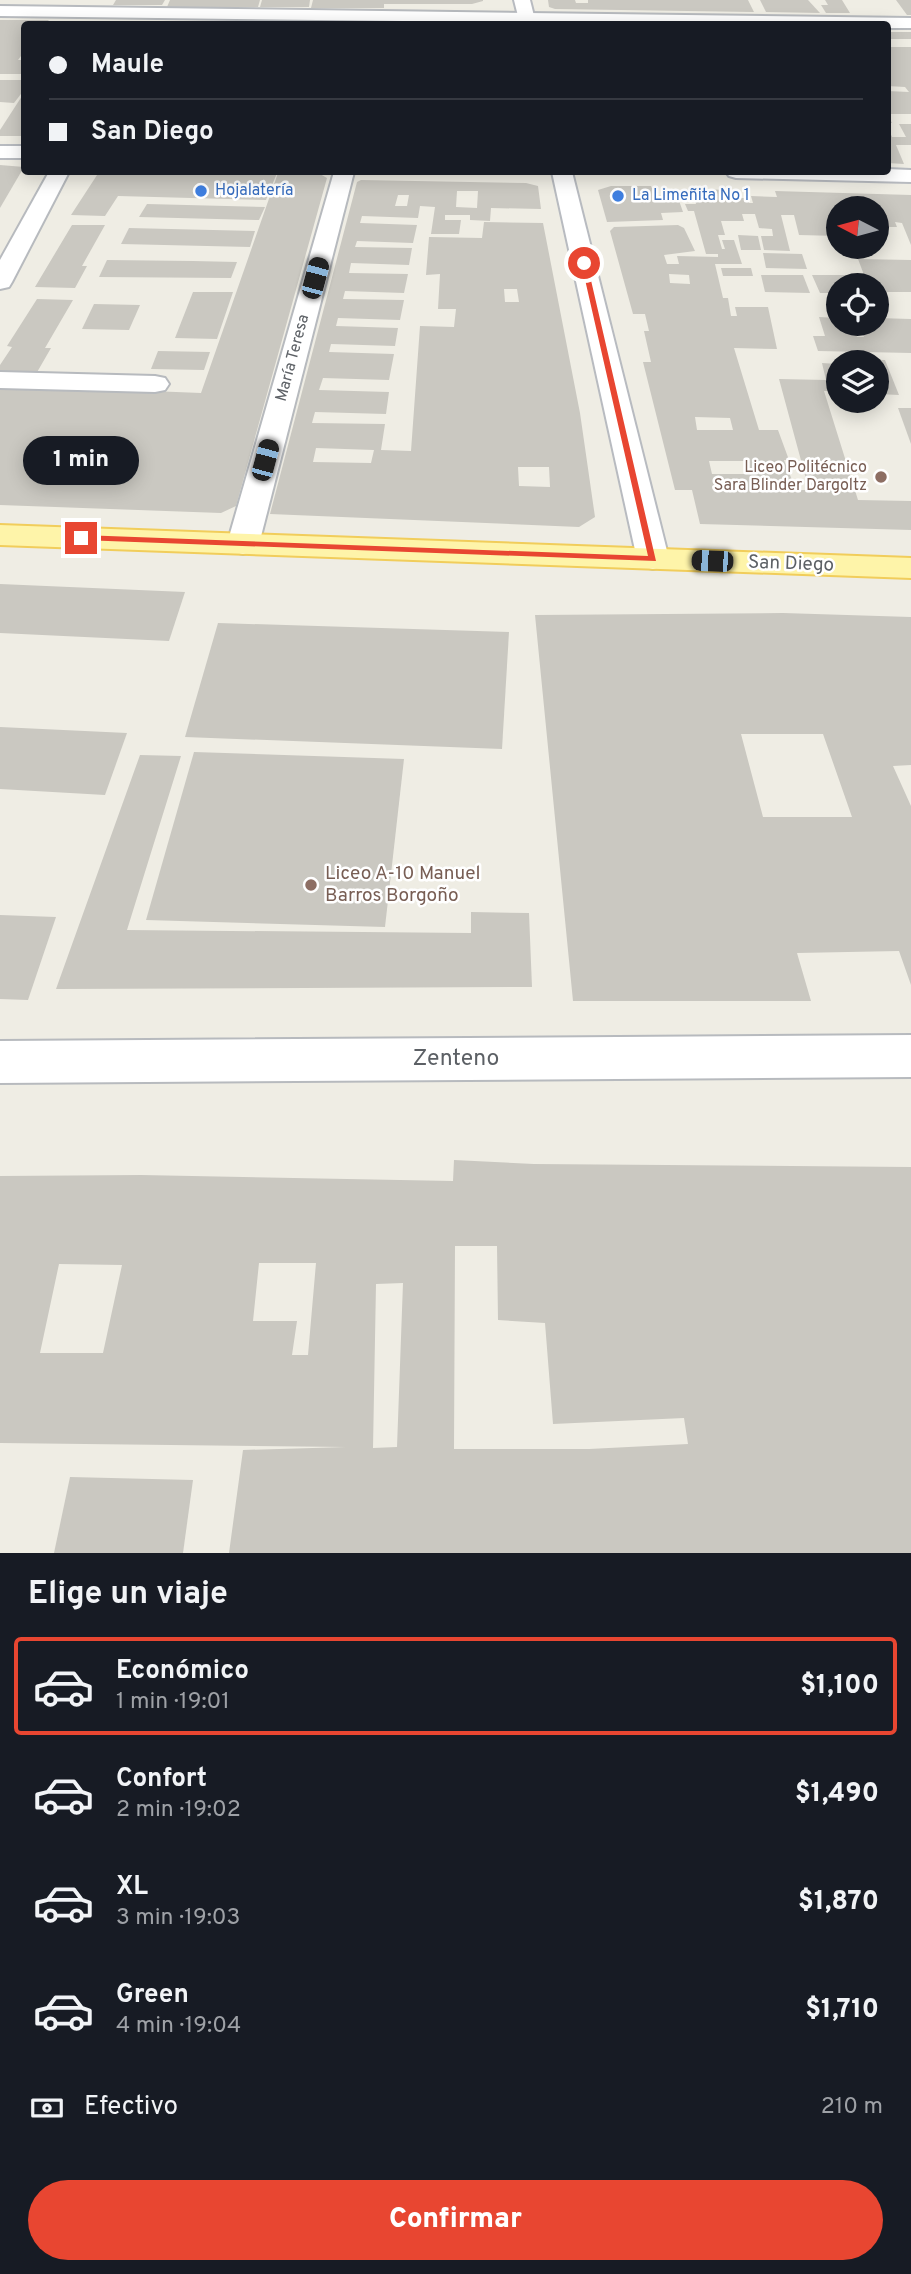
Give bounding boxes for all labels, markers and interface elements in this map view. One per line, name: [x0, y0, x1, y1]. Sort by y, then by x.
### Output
text: Maule: [91, 49, 164, 82]
text: San Diego: [91, 116, 214, 149]
place label: Hojalatería: [215, 181, 293, 201]
marker: Hojalatería: [193, 183, 209, 199]
place label: La Limeñita No 1: [632, 186, 750, 206]
marker: La Limeñita No 1: [610, 188, 626, 204]
north arrow: [826, 196, 889, 259]
map controls: [826, 196, 889, 413]
route start: [568, 247, 600, 279]
car: [300, 255, 331, 301]
button: locate: [826, 273, 889, 336]
street label: María Teresa: [272, 312, 314, 404]
button: layers: [826, 350, 889, 413]
callout: 1 min: [23, 436, 139, 486]
car: [250, 437, 281, 483]
text: 1 min: [53, 446, 109, 475]
place label: Liceo Politécnico Sara Blinder Dargoltz: [714, 458, 867, 496]
marker: Liceo Politécnico Sara Blinder Dargoltz: [873, 469, 889, 485]
route end: [65, 522, 97, 554]
car: [691, 550, 734, 572]
street label: San Diego: [747, 551, 835, 577]
place label: Liceo A-10 Manuel Barros Borgoño: [325, 862, 480, 908]
marker: Liceo A-10 Manuel Barros Borgoño: [303, 877, 319, 893]
street label: Zenteno: [413, 1045, 499, 1074]
text: Elige un viaje: [28, 1575, 228, 1615]
icon: car: [32, 1655, 95, 1718]
text: Económico: [116, 1655, 249, 1688]
text: $1,100: [800, 1670, 879, 1703]
text: 1 min · 19:01: [116, 1688, 230, 1717]
icon: car: [32, 1763, 95, 1826]
text: Confort: [116, 1763, 207, 1796]
text: $1,490: [795, 1778, 879, 1811]
text: 2 min · 19:02: [116, 1796, 241, 1825]
icon: car: [32, 1871, 95, 1934]
text: XL: [116, 1871, 148, 1904]
text: $1,870: [798, 1886, 879, 1919]
text: 3 min · 19:03: [116, 1904, 240, 1933]
icon: car: [32, 1979, 95, 2042]
text: Green: [116, 1979, 189, 2012]
text: $1,710: [805, 1994, 879, 2027]
text: 4 min · 19:04: [116, 2012, 241, 2041]
icon: cash: [28, 2089, 66, 2127]
text: Efectivo: [84, 2091, 178, 2124]
text: 210 m: [821, 2093, 883, 2122]
button: Confirmar: [28, 2180, 883, 2260]

